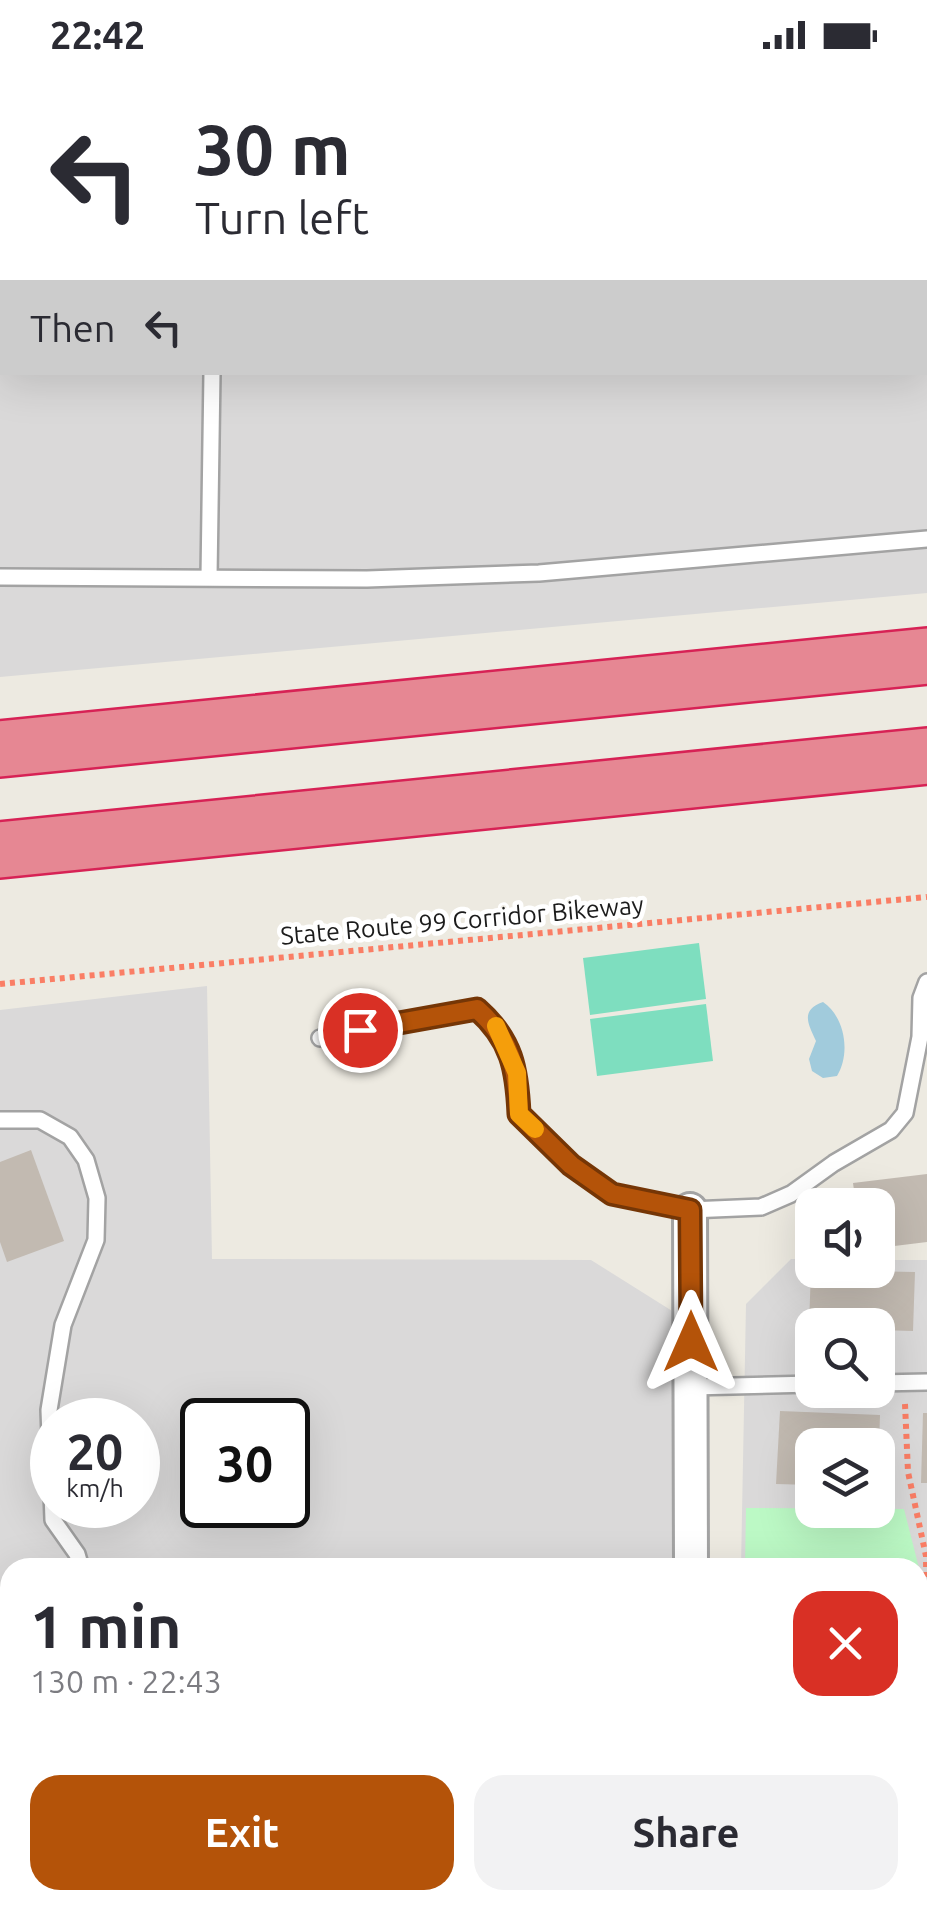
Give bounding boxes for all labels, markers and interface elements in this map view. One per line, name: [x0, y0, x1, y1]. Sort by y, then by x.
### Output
text: 22:42: [50, 14, 145, 56]
icon: left: [30, 110, 160, 240]
text: 30 m: [195, 110, 351, 188]
text: Turn left: [195, 192, 369, 243]
icon: left: [136, 300, 191, 355]
text: Then: [30, 307, 116, 349]
street label: State Route 99 Corridor Bikeway: [279, 890, 645, 950]
pin: [318, 988, 403, 1073]
icon: arrive: [333, 1003, 388, 1058]
map controls: [795, 1188, 895, 1528]
button: sound: [795, 1188, 895, 1288]
position arrow: [639, 1290, 743, 1394]
button: search: [795, 1308, 895, 1408]
speed limit sign: 30: [180, 1398, 310, 1528]
text: 20: [67, 1423, 123, 1479]
button: layers: [795, 1428, 895, 1528]
text: km/h: [66, 1474, 124, 1502]
button: close: [793, 1591, 898, 1696]
text: 1 min: [30, 1592, 182, 1659]
text: 130 m · 22:43: [30, 1663, 222, 1699]
button: Exit: [30, 1775, 454, 1890]
button: Share: [474, 1775, 898, 1890]

